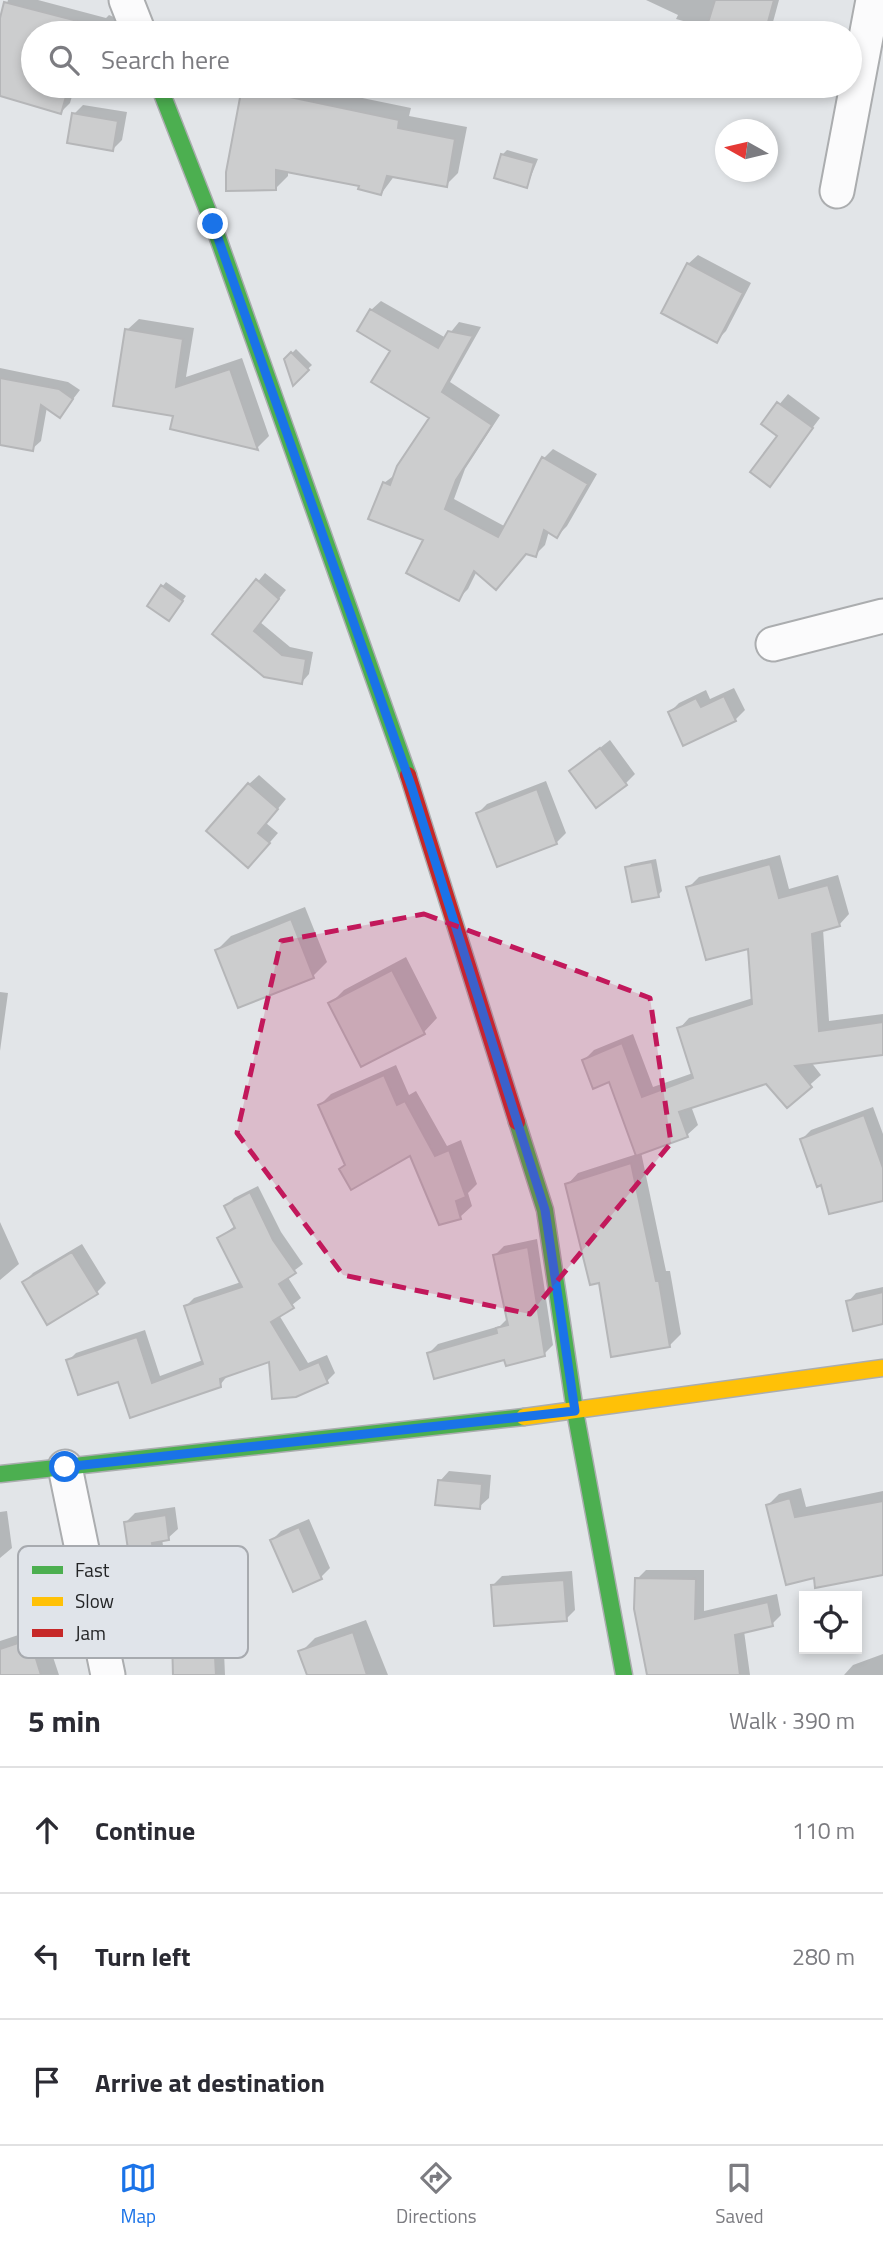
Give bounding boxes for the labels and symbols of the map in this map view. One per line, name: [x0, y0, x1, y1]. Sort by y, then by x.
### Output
north arrow: [715, 119, 778, 182]
route end: [197, 208, 228, 239]
route start: [49, 1451, 80, 1482]
legend: [18, 1546, 248, 1658]
text: Fast: [75, 1555, 110, 1584]
text: Slow: [75, 1586, 114, 1615]
text: Jam: [75, 1618, 106, 1647]

